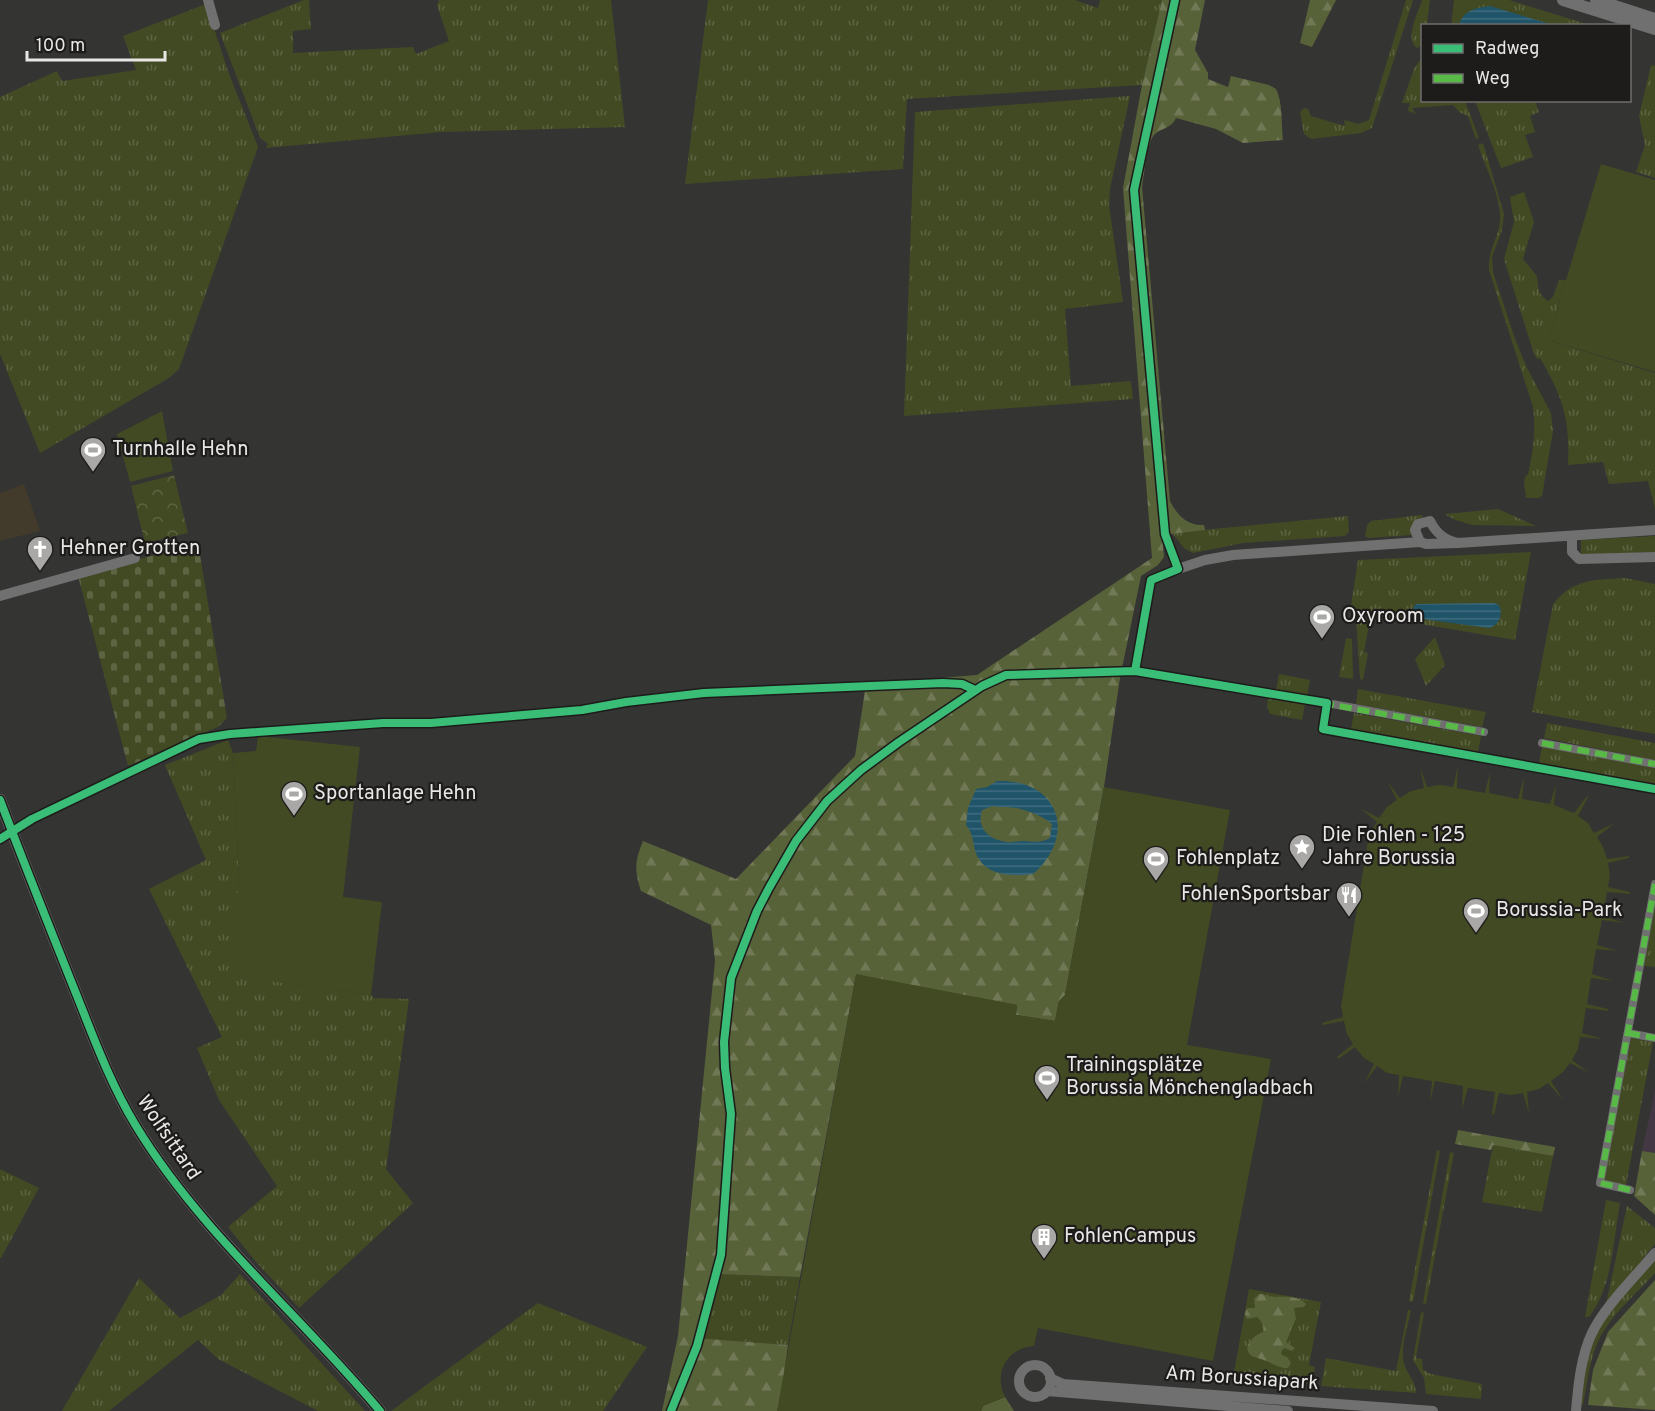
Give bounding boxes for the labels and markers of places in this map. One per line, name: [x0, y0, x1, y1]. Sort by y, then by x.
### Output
sports icon: Turnhalle Hehn: [78, 435, 108, 473]
place label: Turnhalle Hehn: [112, 437, 249, 463]
church icon: Hehner Grotten: [25, 534, 55, 572]
place label: Hehner Grotten: [60, 536, 200, 562]
sports icon: Oxyroom: [1307, 602, 1337, 640]
place label: Oxyroom: [1342, 604, 1424, 630]
sports icon: Sportanlage Hehn: [279, 779, 309, 817]
place label: Sportanlage Hehn: [314, 781, 476, 807]
place label: Die Fohlen - 125 Jahre Borussia: [1322, 823, 1465, 872]
place icon: Die Fohlen - 125 Jahre Borussia: [1287, 832, 1317, 870]
sports icon: Fohlenplatz: [1141, 844, 1171, 882]
place label: Fohlenplatz: [1176, 846, 1280, 872]
restaurant icon: FohlenSportsbar: [1334, 880, 1364, 918]
place label: FohlenSportsbar: [1181, 882, 1330, 908]
sports icon: Borussia-Park: [1461, 896, 1491, 934]
place label: Borussia-Park: [1496, 898, 1623, 924]
place label: Trainingsplätze Borussia Mönchengladbach: [1066, 1053, 1313, 1102]
sports icon: Trainingsplätze Borussia Mönchengladbach: [1032, 1063, 1062, 1101]
building icon: FohlenCampus: [1029, 1222, 1059, 1260]
place label: FohlenCampus: [1064, 1224, 1196, 1250]

